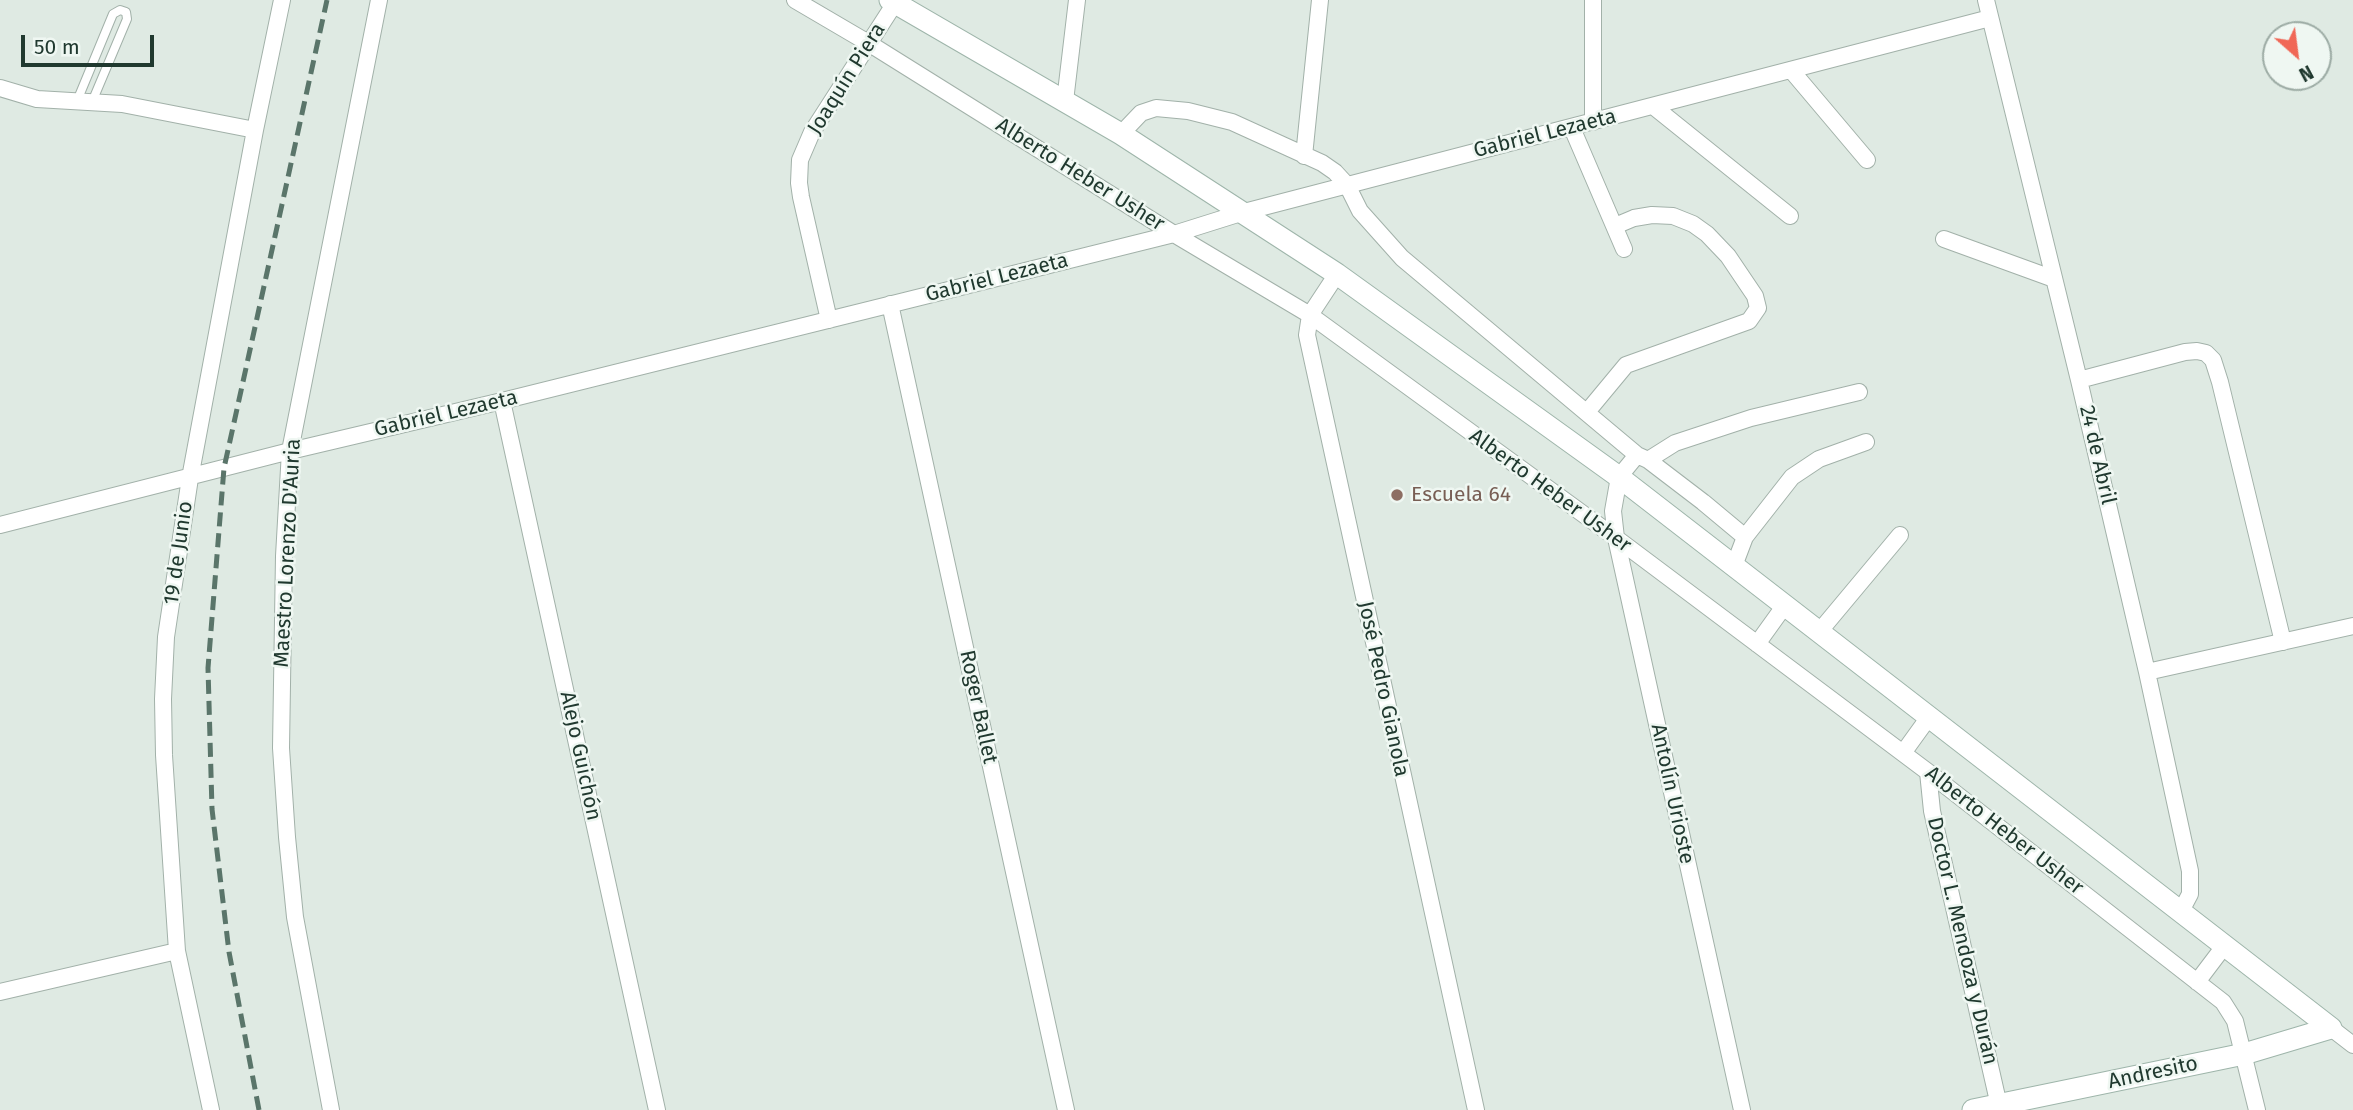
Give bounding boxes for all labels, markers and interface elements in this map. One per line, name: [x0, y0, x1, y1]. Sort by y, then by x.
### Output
street label: Joaquín Piera: [803, 19, 891, 139]
scale bar: [24, 21, 158, 65]
north arrow: [2262, 21, 2332, 91]
text: 50 m: [34, 34, 80, 60]
text: N: [2295, 60, 2317, 86]
street label: Gabriel Lezaeta: [1471, 104, 1619, 164]
street label: Alberto Heber Usher: [991, 113, 1169, 237]
street label: Gabriel Lezaeta: [923, 248, 1071, 308]
street label: Gabriel Lezaeta: [372, 385, 520, 443]
street label: 24 de Abril: [2073, 403, 2121, 507]
street label: Alberto Heber Usher: [1464, 424, 1636, 558]
street label: Maestro Lorenzo D'Auria: [269, 438, 307, 668]
place label: Escuela 64: [1411, 482, 1511, 508]
marker: Escuela 64: [1389, 487, 1405, 503]
street label: 19 de Junio: [159, 500, 199, 606]
street label: José Pedro Gianola: [1352, 599, 1414, 779]
street label: Roger Ballet: [954, 648, 1002, 766]
street label: Alejo Guichón: [554, 689, 606, 823]
street label: Antolín Urioste: [1645, 722, 1699, 866]
street label: Alberto Heber Usher: [1920, 761, 2088, 901]
street label: Doctor L. Mendoza y Durán: [1921, 815, 2003, 1067]
street label: Andresito: [2106, 1051, 2200, 1095]

